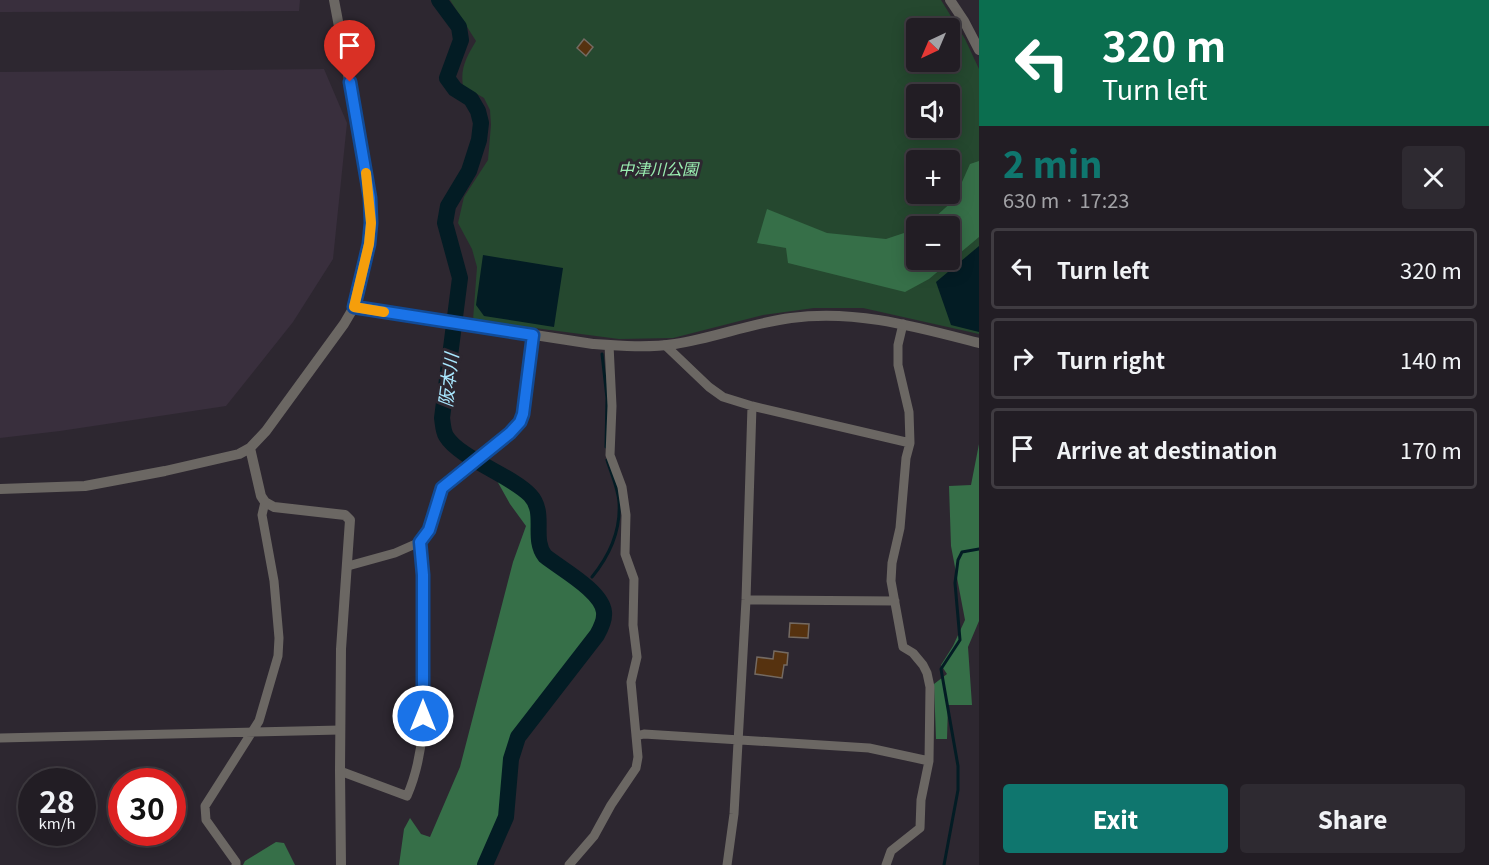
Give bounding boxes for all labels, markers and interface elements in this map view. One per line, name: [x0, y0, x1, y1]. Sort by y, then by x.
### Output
text: 320 m: [1102, 13, 1226, 74]
north arrow: [906, 18, 960, 72]
map controls: [906, 18, 960, 270]
pin: [324, 20, 375, 82]
icon: left: [1003, 24, 1081, 102]
icon: arrive: [333, 29, 366, 62]
text: Turn left: [1102, 69, 1208, 108]
button: sound: [906, 84, 960, 138]
text: 2 min: [1003, 136, 1102, 188]
button: close: [1402, 146, 1465, 209]
button: +: [906, 150, 960, 204]
park label: 中津川公園: [618, 156, 700, 180]
text: 630 m · 17:23: [1003, 185, 1129, 214]
button: −: [906, 216, 960, 270]
icon: left: [1006, 252, 1039, 285]
text: Turn left: [1057, 253, 1149, 285]
text: 320 m: [1400, 253, 1462, 285]
icon: right: [1006, 342, 1039, 375]
text: Turn right: [1057, 343, 1165, 375]
text: 140 m: [1400, 343, 1462, 375]
water label: 阪本川: [431, 350, 463, 408]
icon: arrive: [1006, 432, 1039, 465]
text: Arrive at destination: [1057, 433, 1277, 465]
text: 170 m: [1400, 433, 1462, 465]
position arrow: [391, 684, 455, 748]
speed limit sign: 30: [108, 768, 186, 846]
text: 28: [39, 778, 75, 822]
button: Exit: [1003, 784, 1228, 853]
button: Share: [1240, 784, 1465, 853]
text: km/h: [38, 812, 76, 833]

